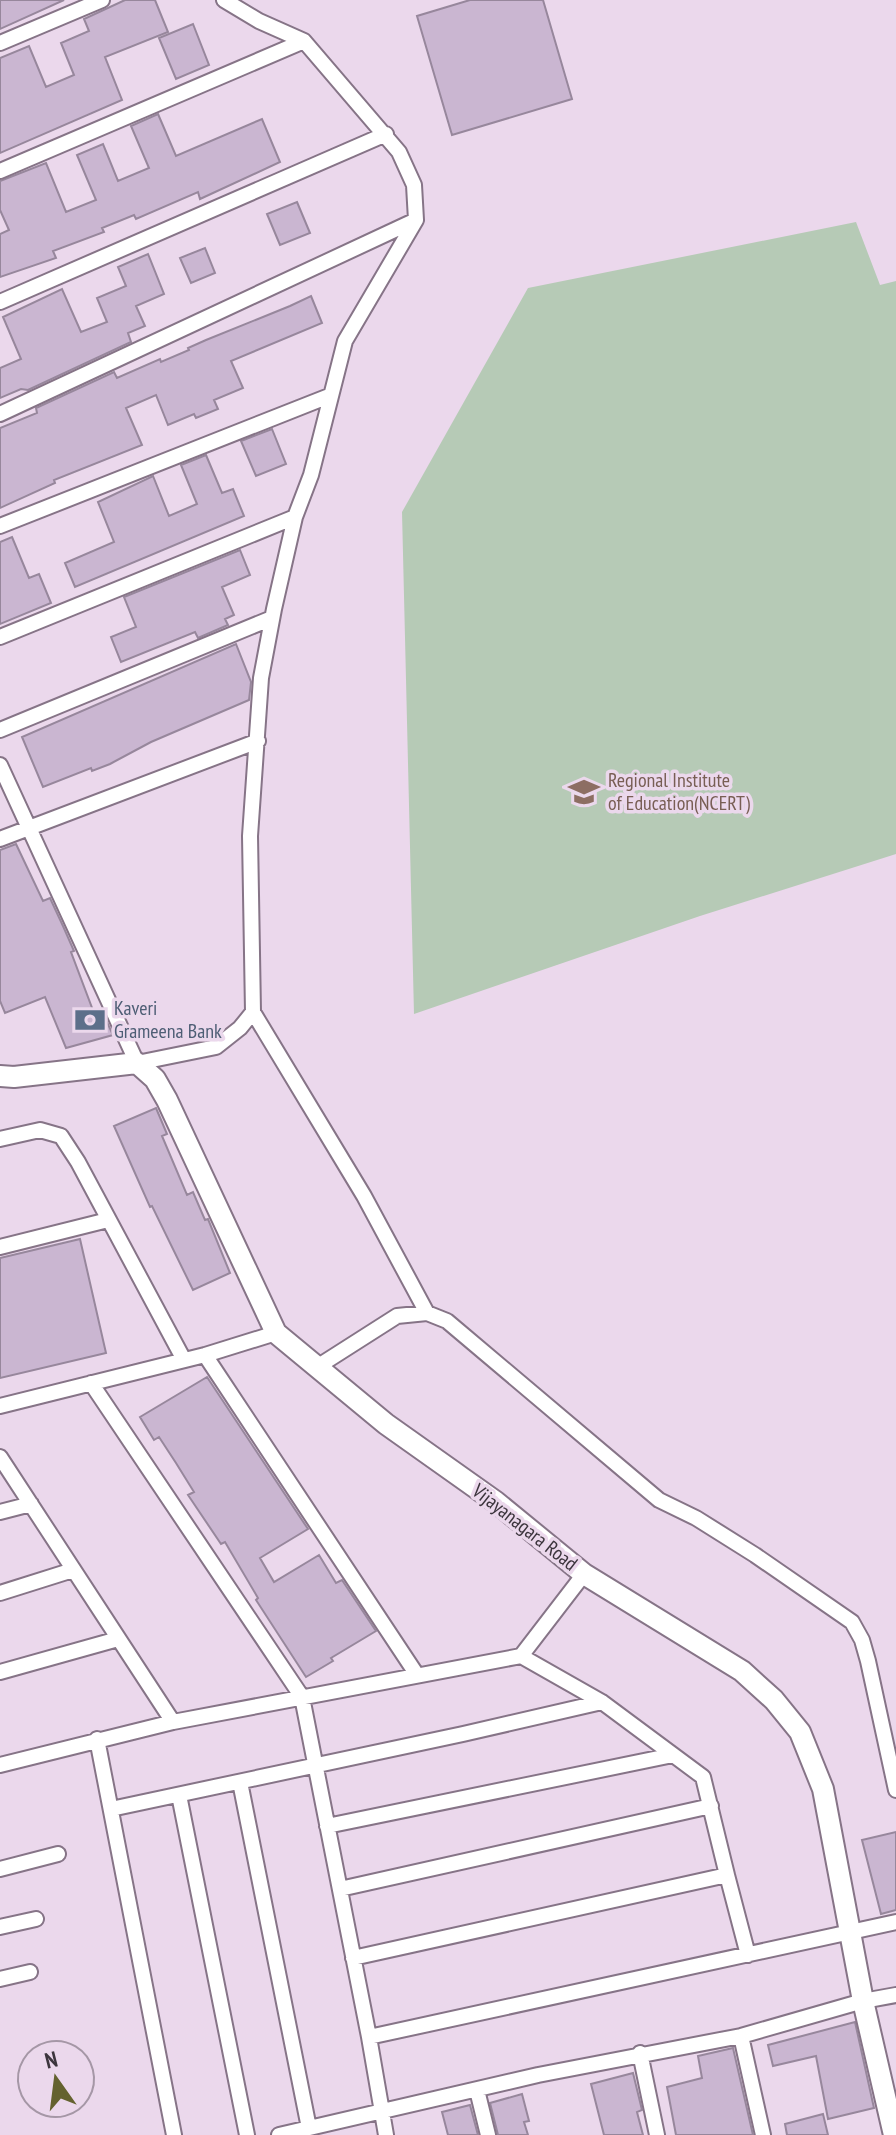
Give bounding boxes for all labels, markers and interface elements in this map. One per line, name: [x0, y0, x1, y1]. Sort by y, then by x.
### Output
place label: Regional Institute of Education(NCERT): [608, 767, 750, 816]
school or university icon: Regional Institute of Education(NCERT): [567, 775, 601, 809]
place label: Kaveri Grameena Bank: [114, 995, 222, 1044]
bank icon: Kaveri Grameena Bank: [73, 1003, 107, 1037]
street label: Vijayanagara Road: [466, 1477, 583, 1576]
north arrow: [16, 2039, 96, 2119]
text: N: [42, 2045, 60, 2075]

